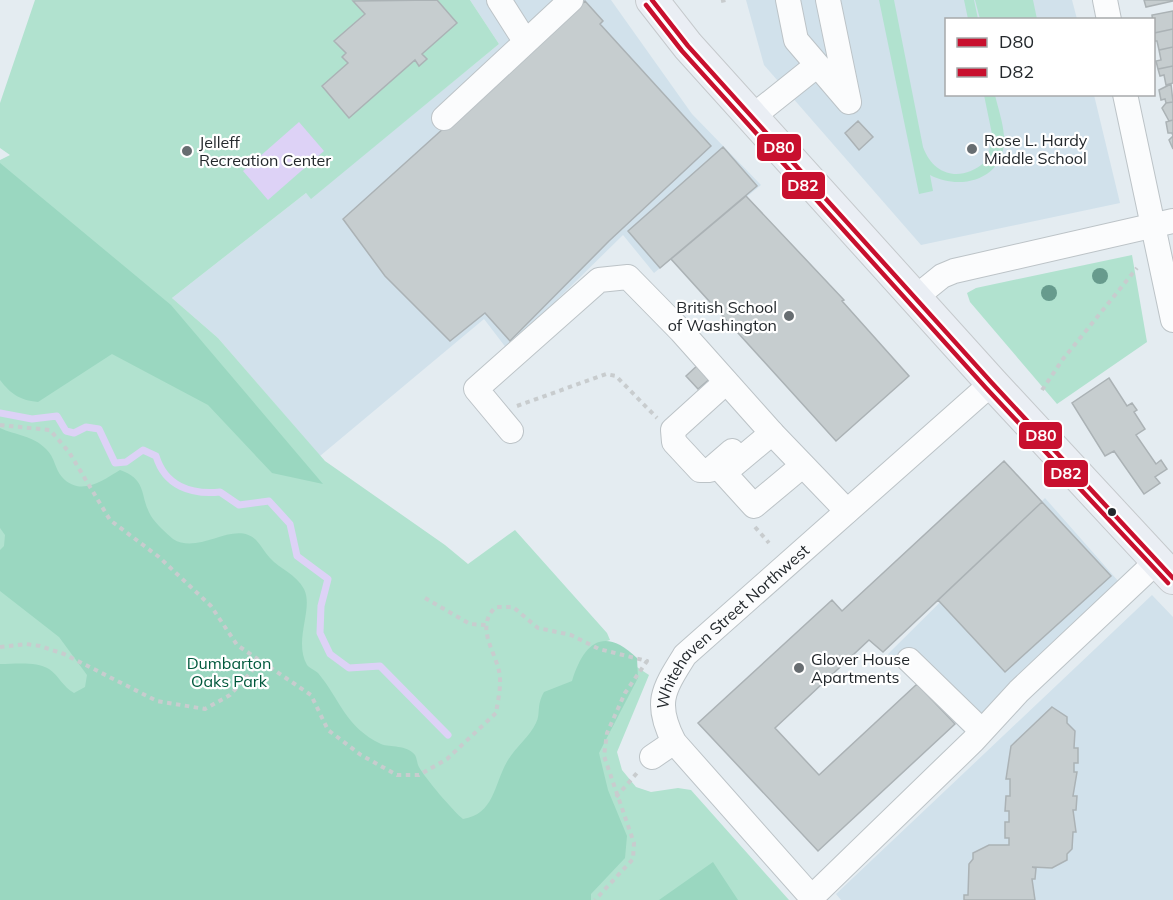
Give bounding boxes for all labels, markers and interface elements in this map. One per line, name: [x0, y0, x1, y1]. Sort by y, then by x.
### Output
legend: [945, 18, 1155, 96]
text: D80: [999, 30, 1034, 53]
text: D82: [999, 60, 1034, 83]
place label: Rose L. Hardy Middle School: [984, 130, 1088, 168]
place label: Jelleff Recreation Center: [199, 132, 331, 170]
line badge: D80: [756, 133, 802, 162]
text: D80: [763, 137, 795, 157]
marker: Rose L. Hardy Middle School: [965, 142, 979, 156]
marker: Jelleff Recreation Center: [180, 144, 194, 158]
line badge: D82: [781, 171, 826, 200]
text: D82: [787, 175, 819, 195]
place label: British School of Washington: [668, 297, 777, 335]
marker: British School of Washington: [782, 309, 796, 323]
line badge: D80: [1018, 421, 1063, 450]
text: D80: [1025, 425, 1057, 445]
line badge: D82: [1043, 459, 1089, 488]
text: D82: [1050, 463, 1082, 483]
unlabelled marker: [1106, 506, 1118, 518]
street label: Whitehaven Street Northwest: [652, 540, 813, 710]
place label: Glover House Apartments: [811, 649, 910, 687]
park label: Dumbarton Oaks Park: [187, 653, 271, 691]
marker: Glover House Apartments: [792, 661, 806, 675]

